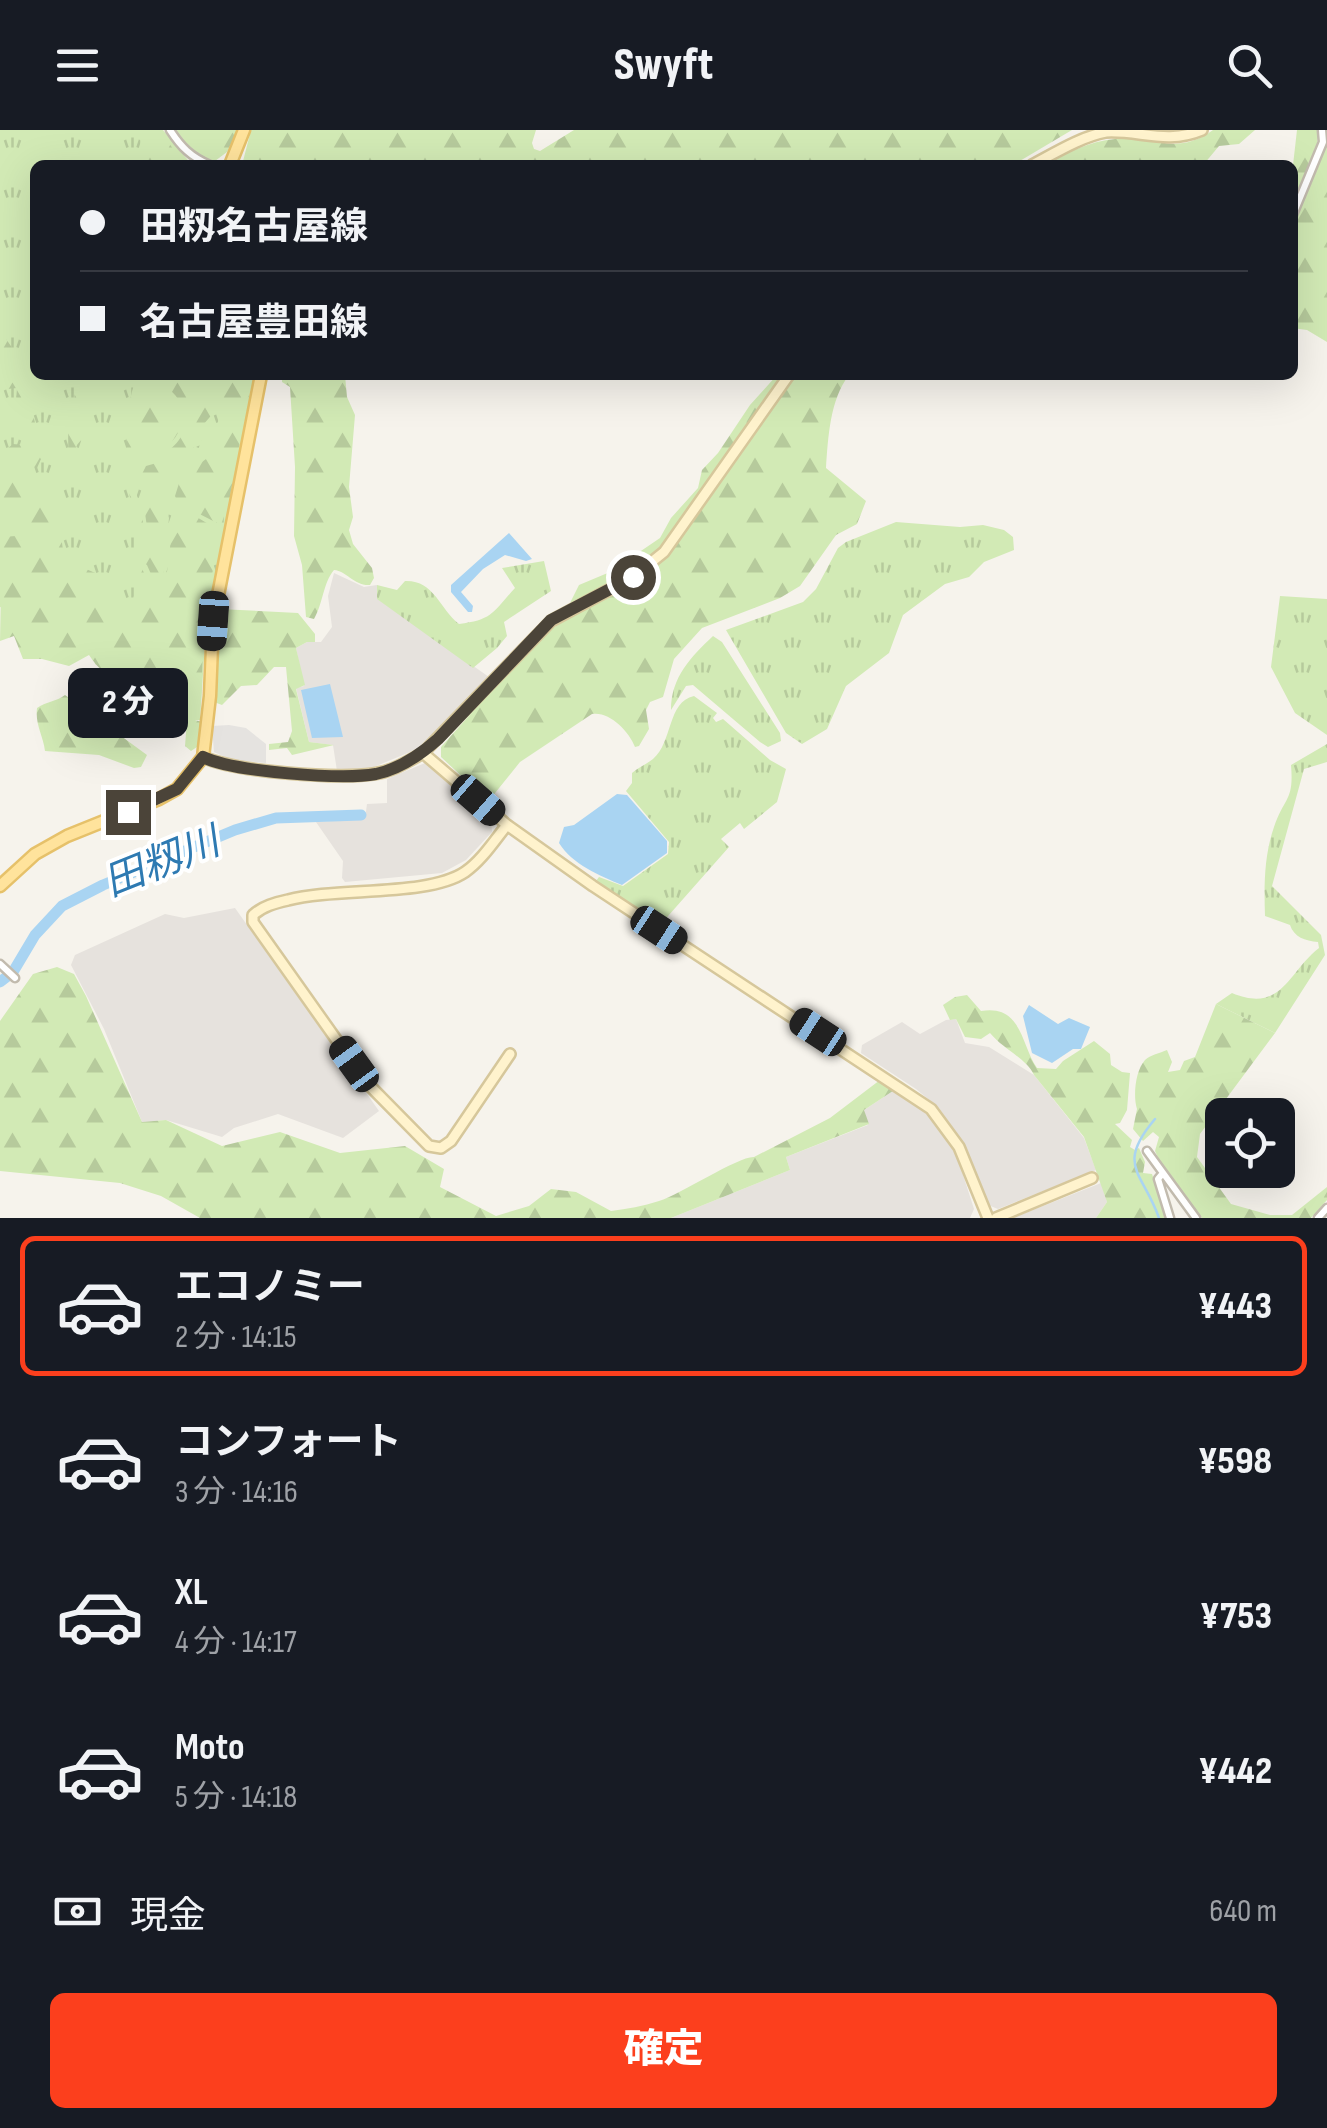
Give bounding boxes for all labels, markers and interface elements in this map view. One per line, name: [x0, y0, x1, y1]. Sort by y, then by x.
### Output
icon: menu: [50, 38, 105, 93]
text: Swyft: [614, 38, 713, 93]
icon: search: [1222, 38, 1277, 93]
text: 田籾名古屋線: [140, 205, 368, 250]
text: 名古屋豊田線: [140, 301, 368, 346]
route start: [611, 555, 656, 600]
car: [196, 590, 230, 652]
callout: 2 分: [68, 667, 188, 737]
text: 2 分: [102, 683, 154, 722]
car: [446, 769, 510, 831]
route end: [106, 790, 151, 835]
water label: 田籾川: [97, 817, 230, 908]
car: [626, 901, 692, 959]
car: [785, 1003, 851, 1061]
car: [324, 1031, 384, 1097]
map controls: [1205, 1098, 1295, 1188]
button: locate: [1205, 1098, 1295, 1188]
icon: car: [55, 1261, 145, 1351]
text: エコノミー: [175, 1265, 365, 1310]
text: ¥443: [1198, 1284, 1272, 1329]
text: 2 分 · 14:15: [175, 1318, 296, 1357]
icon: car: [55, 1416, 145, 1506]
text: コンフォート: [175, 1420, 402, 1465]
text: ¥598: [1198, 1439, 1272, 1484]
text: 3 分 · 14:16: [175, 1473, 298, 1512]
text: XL: [175, 1570, 208, 1615]
icon: car: [55, 1571, 145, 1661]
text: ¥753: [1200, 1594, 1272, 1639]
text: 4 分 · 14:17: [175, 1623, 297, 1662]
text: Moto: [175, 1725, 245, 1770]
icon: car: [55, 1726, 145, 1816]
text: ¥442: [1198, 1749, 1272, 1794]
text: 5 分 · 14:18: [175, 1778, 297, 1817]
icon: cash: [50, 1884, 105, 1939]
text: 640 m: [1209, 1892, 1277, 1931]
text: 現金: [130, 1894, 206, 1939]
button: 確定: [50, 1993, 1277, 2108]

